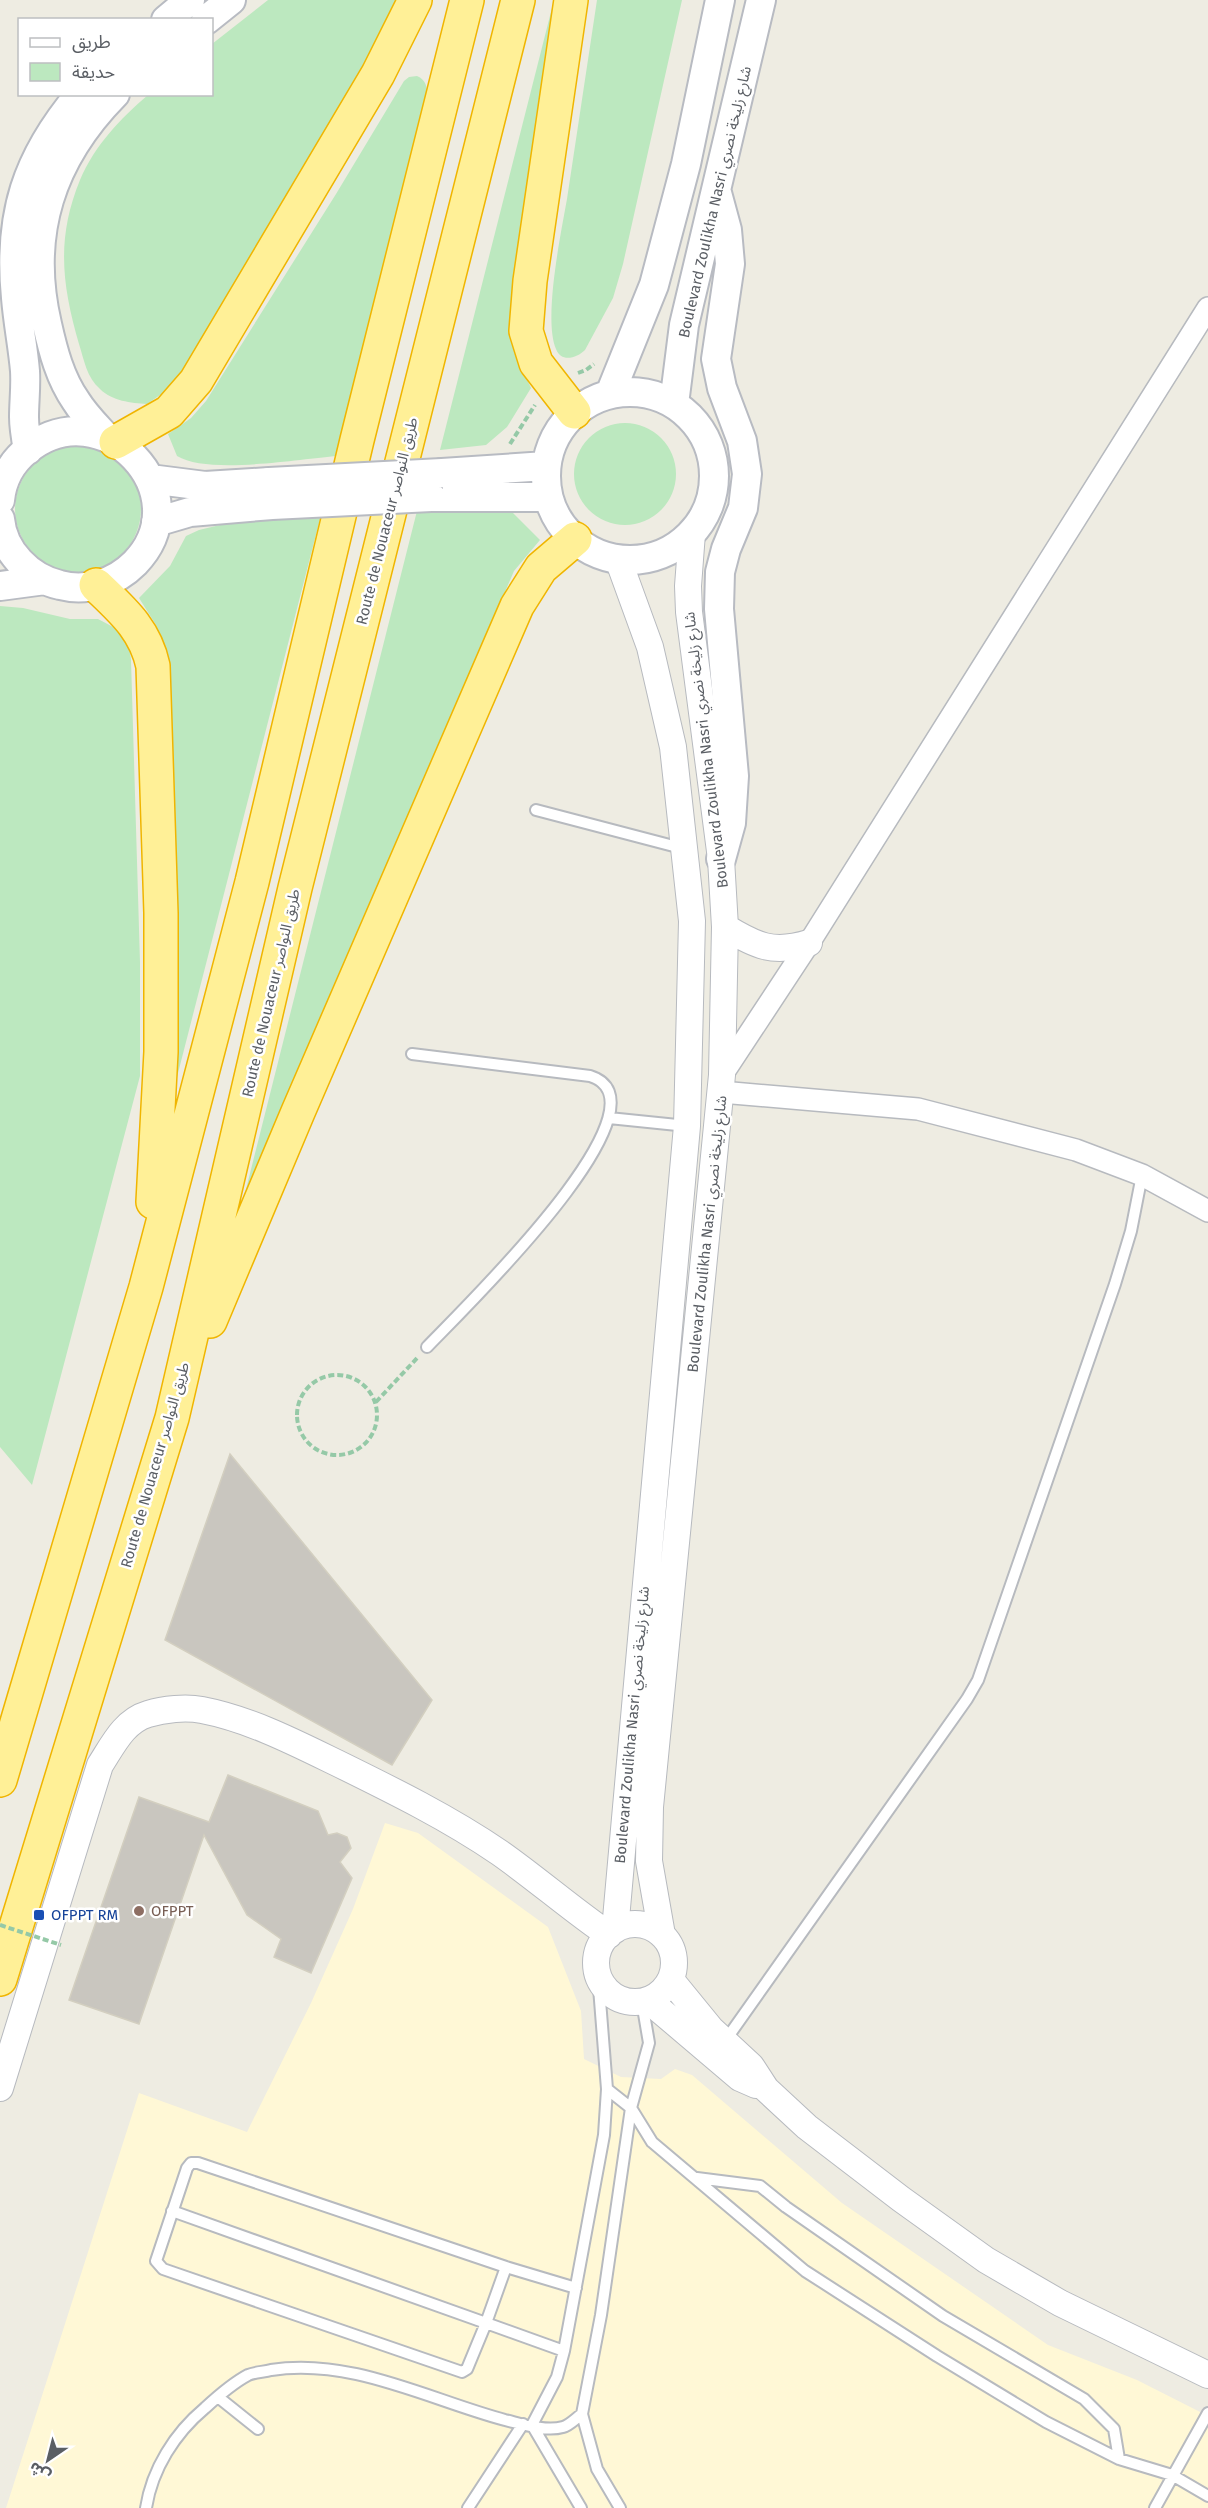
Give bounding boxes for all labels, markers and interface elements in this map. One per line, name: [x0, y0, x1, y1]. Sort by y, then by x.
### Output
legend: [18, 18, 213, 96]
text: طريق: [72, 31, 111, 53]
text: حديقة: [72, 61, 115, 83]
street label: Boulevard Zoulikha Nasri شارع زليخة نصري: [675, 64, 758, 340]
street label: Route de Nouaceur طريق النواصر: [352, 415, 422, 627]
street label: Boulevard Zoulikha Nasri شارع زليخة نصري: [680, 610, 735, 889]
street label: Route de Nouaceur طريق النواصر: [238, 887, 305, 1099]
street label: Boulevard Zoulikha Nasri شارع زليخة نصري: [683, 1094, 734, 1374]
street label: Route de Nouaceur طريق النواصر: [117, 1360, 194, 1570]
street label: Boulevard Zoulikha Nasri شارع زليخة نصري: [611, 1585, 656, 1865]
place label: OFPPT: [151, 1902, 194, 1920]
marker: OFPPT: [132, 1904, 146, 1918]
place label: OFPPT RM: [51, 1906, 118, 1924]
marker: OFPPT RM: [32, 1908, 46, 1922]
north arrow: [18, 2430, 78, 2490]
text: ش: [25, 2458, 54, 2486]

